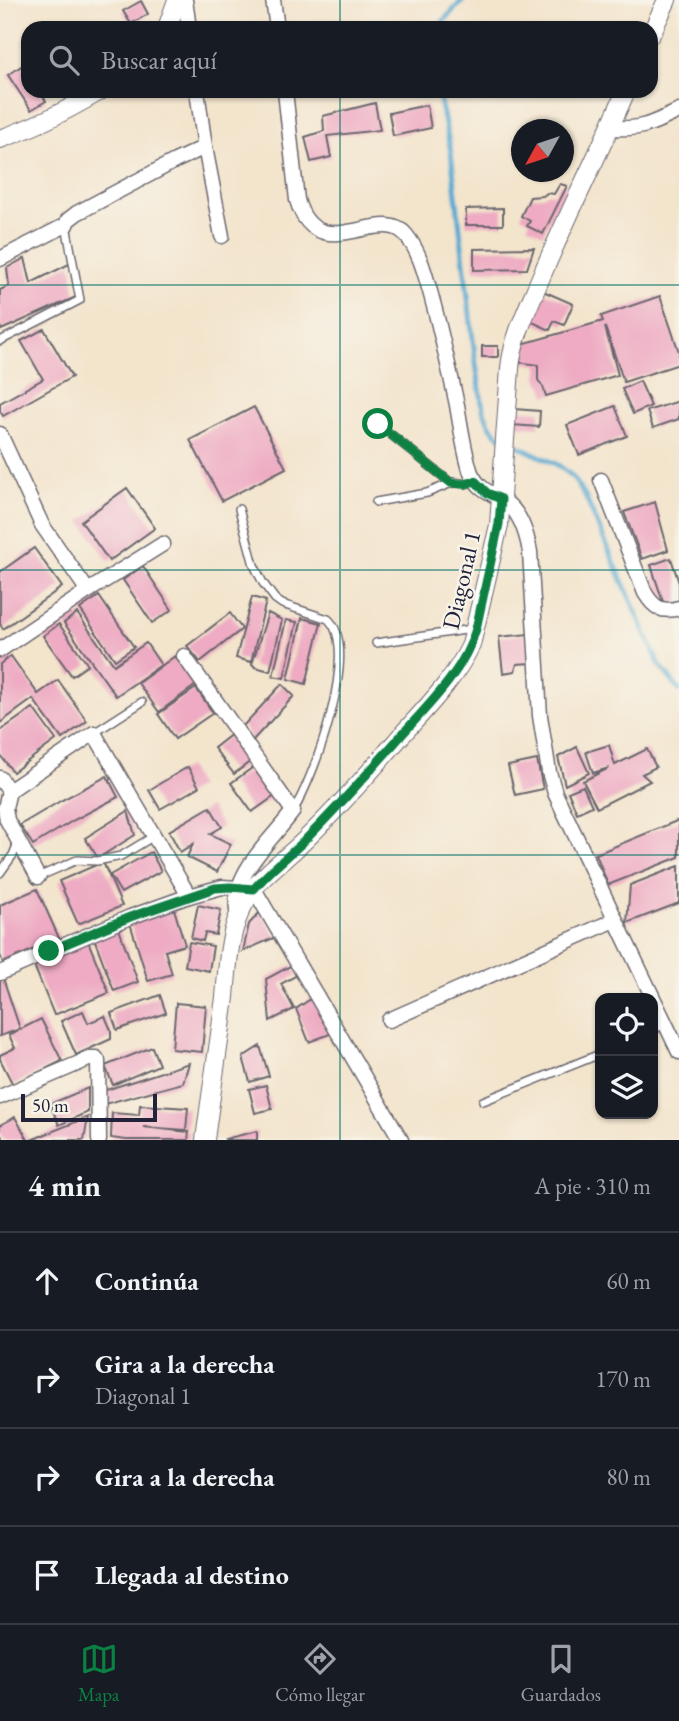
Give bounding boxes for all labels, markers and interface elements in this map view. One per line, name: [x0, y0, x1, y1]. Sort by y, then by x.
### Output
search box: [21, 21, 658, 98]
icon: search: [45, 41, 83, 79]
text: Buscar aquí: [101, 43, 217, 77]
north arrow: [511, 119, 574, 182]
route start: [362, 408, 393, 439]
street label: Diagonal 1: [435, 528, 487, 632]
route end: [33, 935, 64, 966]
map controls: [595, 993, 658, 1119]
button: locate: [595, 993, 658, 1056]
button: layers: [595, 1056, 658, 1119]
scale bar: [21, 1091, 158, 1123]
text: 50 m: [32, 1093, 69, 1118]
text: 4 min: [28, 1166, 101, 1205]
text: A pie · 310 m: [535, 1171, 651, 1201]
icon: ahead: [28, 1262, 66, 1300]
text: Continúa: [95, 1264, 199, 1298]
text: 60 m: [606, 1266, 651, 1296]
text: Gira a la derecha: [95, 1347, 275, 1381]
icon: right: [28, 1360, 66, 1398]
text: 170 m: [595, 1364, 651, 1394]
text: Diagonal 1: [95, 1381, 191, 1411]
icon: right: [28, 1458, 66, 1496]
text: Gira a la derecha: [95, 1460, 275, 1494]
text: 80 m: [606, 1462, 651, 1492]
icon: arrive: [28, 1556, 66, 1594]
text: Llegada al destino: [95, 1558, 289, 1592]
tab: Mapa: [78, 1640, 119, 1707]
tab: Cómo llegar: [275, 1640, 365, 1707]
tab: Guardados: [521, 1640, 601, 1707]

